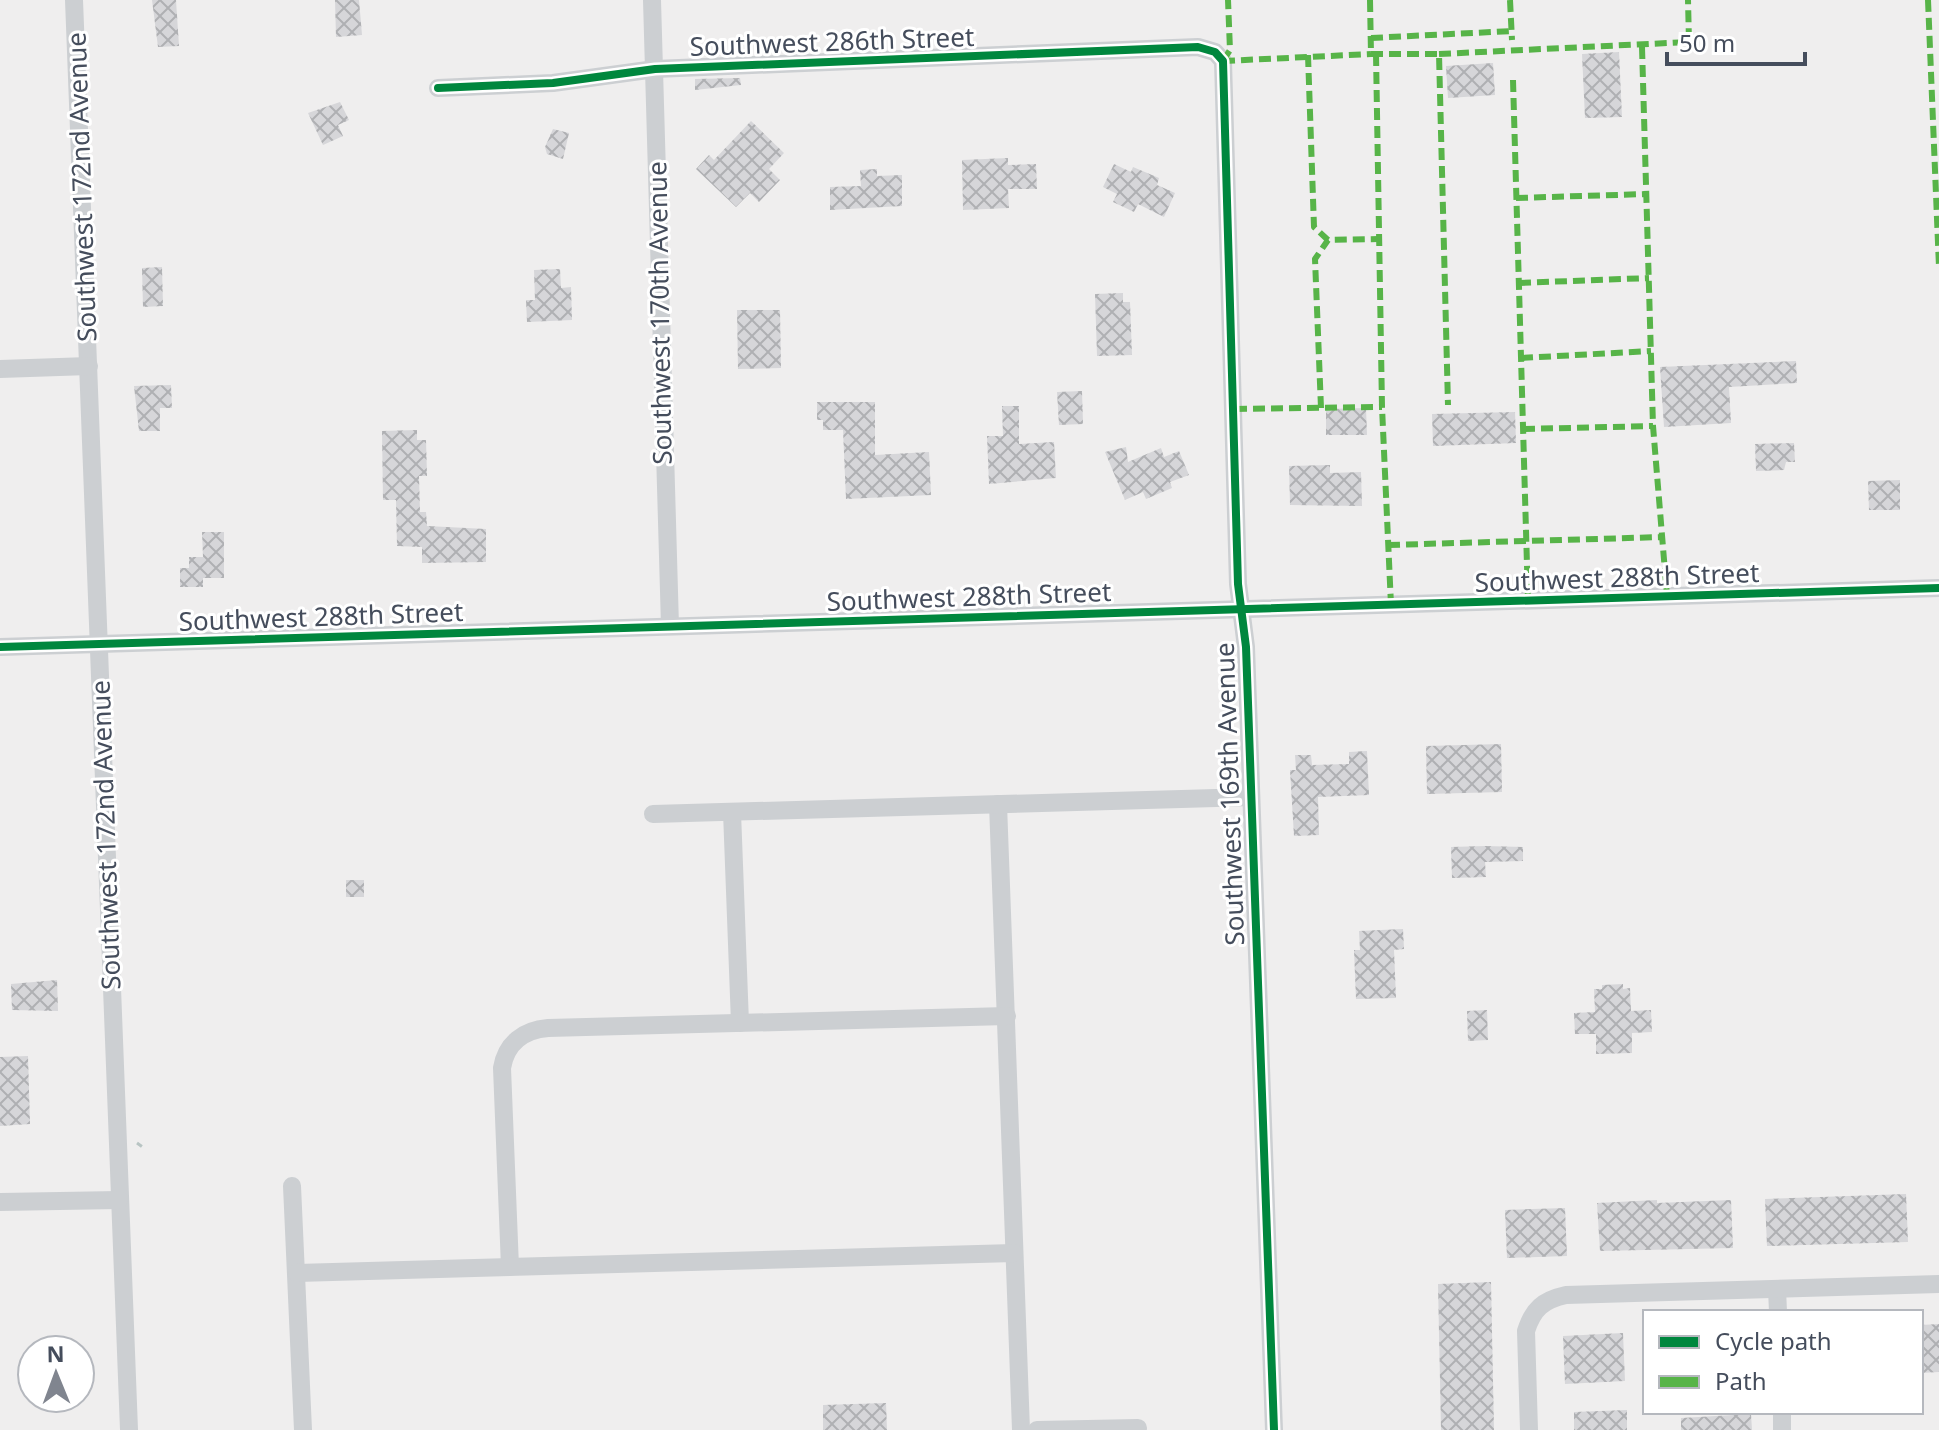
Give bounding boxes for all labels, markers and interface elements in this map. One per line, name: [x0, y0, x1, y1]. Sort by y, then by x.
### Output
scale bar: [1667, 16, 1805, 66]
street label: Southwest 286th Street: [689, 18, 975, 64]
text: 50 m: [1679, 26, 1735, 59]
street label: Southwest 172nd Avenue: [58, 32, 104, 343]
street label: Southwest 170th Avenue: [638, 161, 680, 465]
street label: Southwest 288th Street: [1474, 554, 1760, 600]
street label: Southwest 288th Street: [826, 573, 1112, 619]
street label: Southwest 288th Street: [178, 593, 464, 639]
street label: Southwest 169th Avenue: [1206, 642, 1252, 946]
street label: Southwest 172nd Avenue: [82, 680, 128, 991]
legend: [1643, 1310, 1923, 1414]
text: Cycle path: [1715, 1324, 1832, 1357]
north arrow: [16, 1334, 96, 1414]
text: N: [46, 1338, 65, 1368]
text: Path: [1715, 1364, 1766, 1397]

